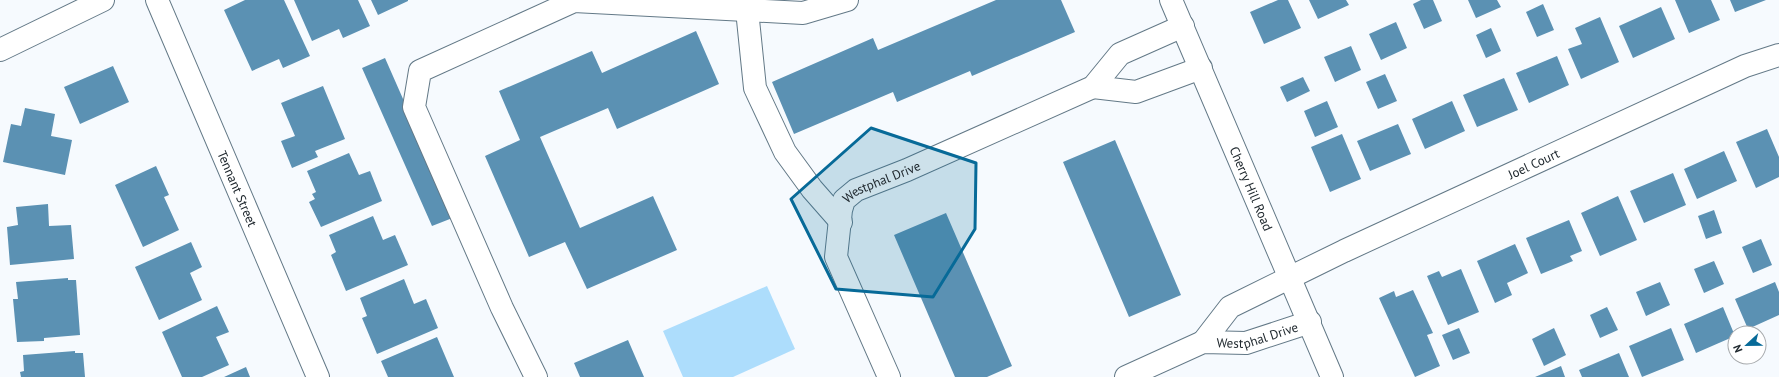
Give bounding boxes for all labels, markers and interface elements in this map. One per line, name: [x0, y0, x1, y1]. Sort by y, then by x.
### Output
street label: Cherry Hill Road: [1226, 144, 1277, 233]
street label: Joel Court: [1504, 145, 1563, 184]
street label: Tennant Street: [213, 148, 261, 230]
street label: Westphal Drive: [839, 157, 923, 207]
street label: Westphal Drive: [1216, 318, 1300, 352]
north arrow: [1727, 325, 1767, 365]
text: N: [1730, 343, 1746, 355]

